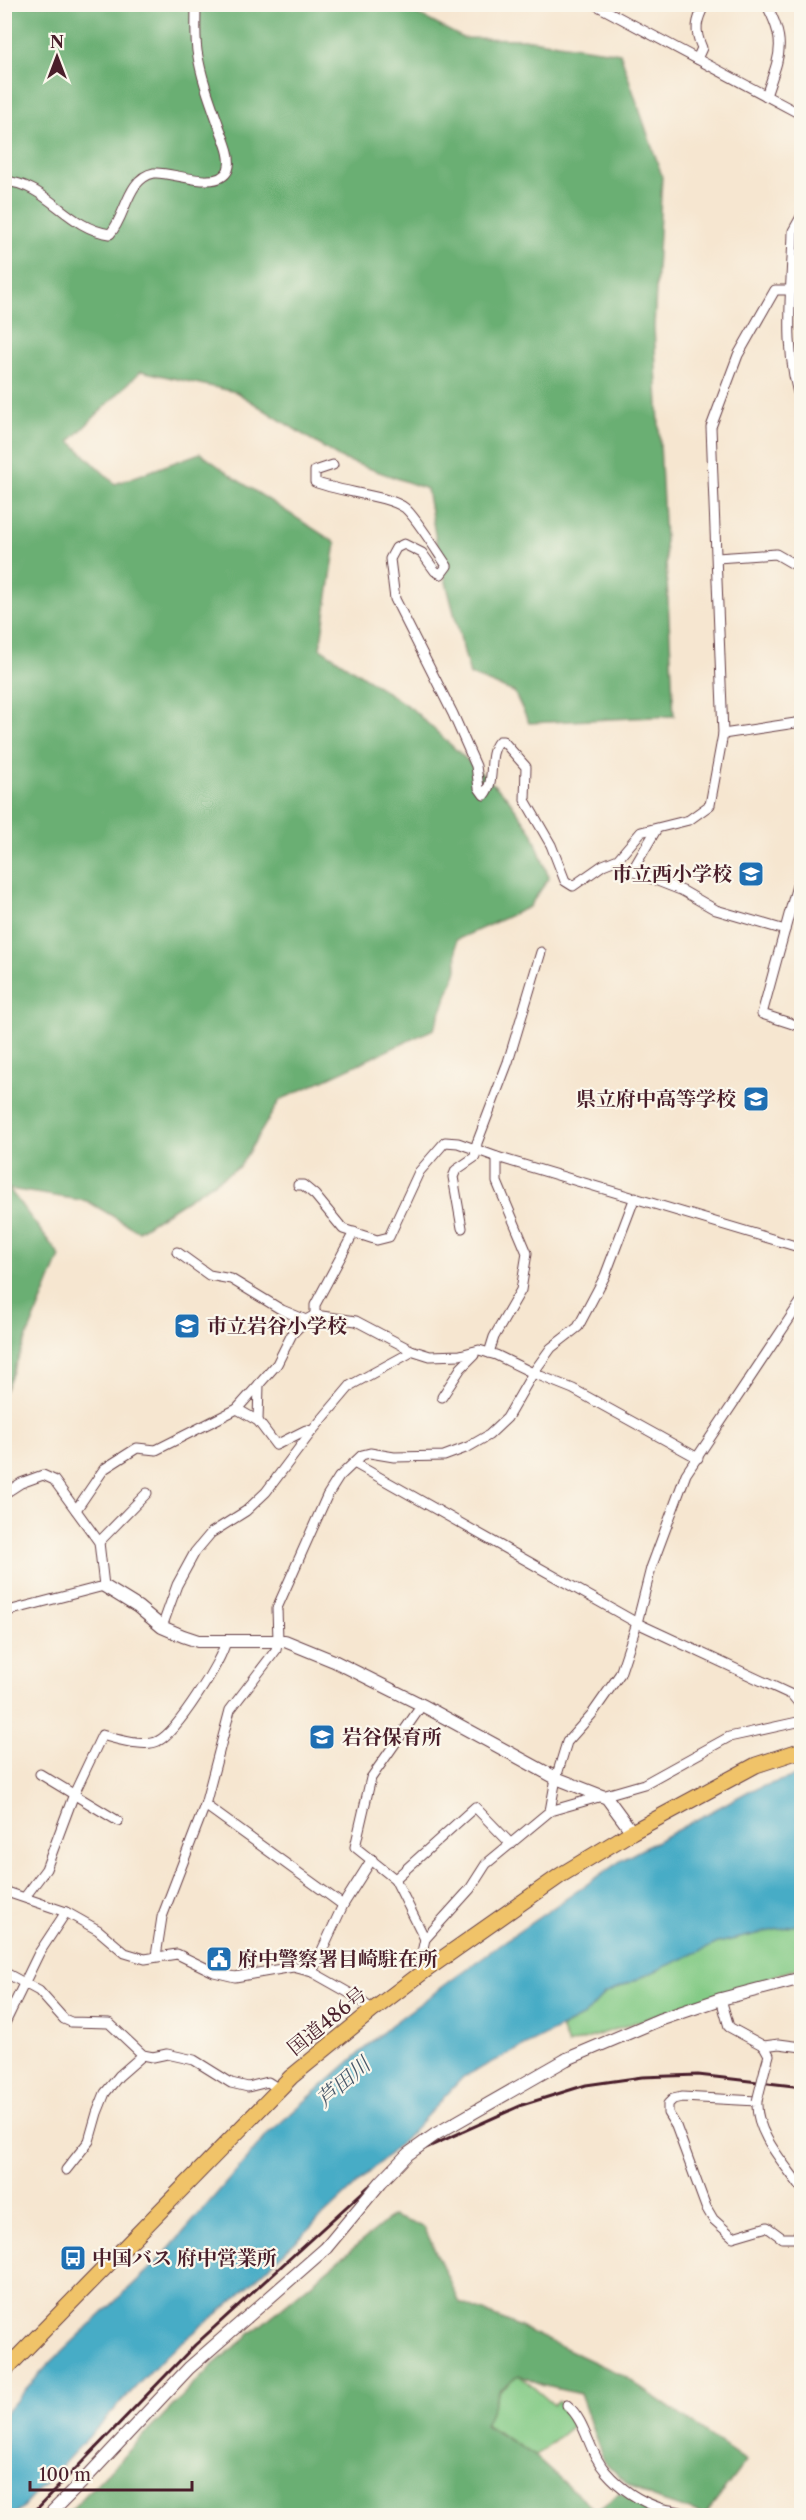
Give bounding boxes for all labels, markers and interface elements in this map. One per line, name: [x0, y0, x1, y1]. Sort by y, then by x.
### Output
north arrow: [27, 27, 87, 87]
text: N: [50, 32, 64, 52]
school or university icon: 市立西小学校: [736, 859, 766, 889]
place label: 市立西小学校: [612, 862, 732, 886]
school or university icon: 県立府中高等学校: [741, 1084, 771, 1114]
place label: 県立府中高等学校: [576, 1087, 736, 1111]
school or university icon: 市立岩谷小学校: [172, 1311, 202, 1341]
place label: 市立岩谷小学校: [207, 1314, 347, 1338]
school or university icon: 岩谷保育所: [307, 1722, 337, 1752]
place label: 岩谷保育所: [342, 1725, 442, 1749]
public building icon: 府中警察署目崎駐在所: [204, 1944, 234, 1974]
place label: 府中警察署目崎駐在所: [238, 1947, 438, 1971]
street label: 国道486号: [282, 1982, 372, 2060]
water label: 芦田川: [311, 2051, 376, 2112]
bus stop icon: 中国バス 府中営業所: [58, 2243, 88, 2273]
place label: 中国バス 府中営業所: [92, 2246, 277, 2270]
scale bar: [30, 2454, 192, 2492]
text: 100 m: [39, 2464, 91, 2486]

